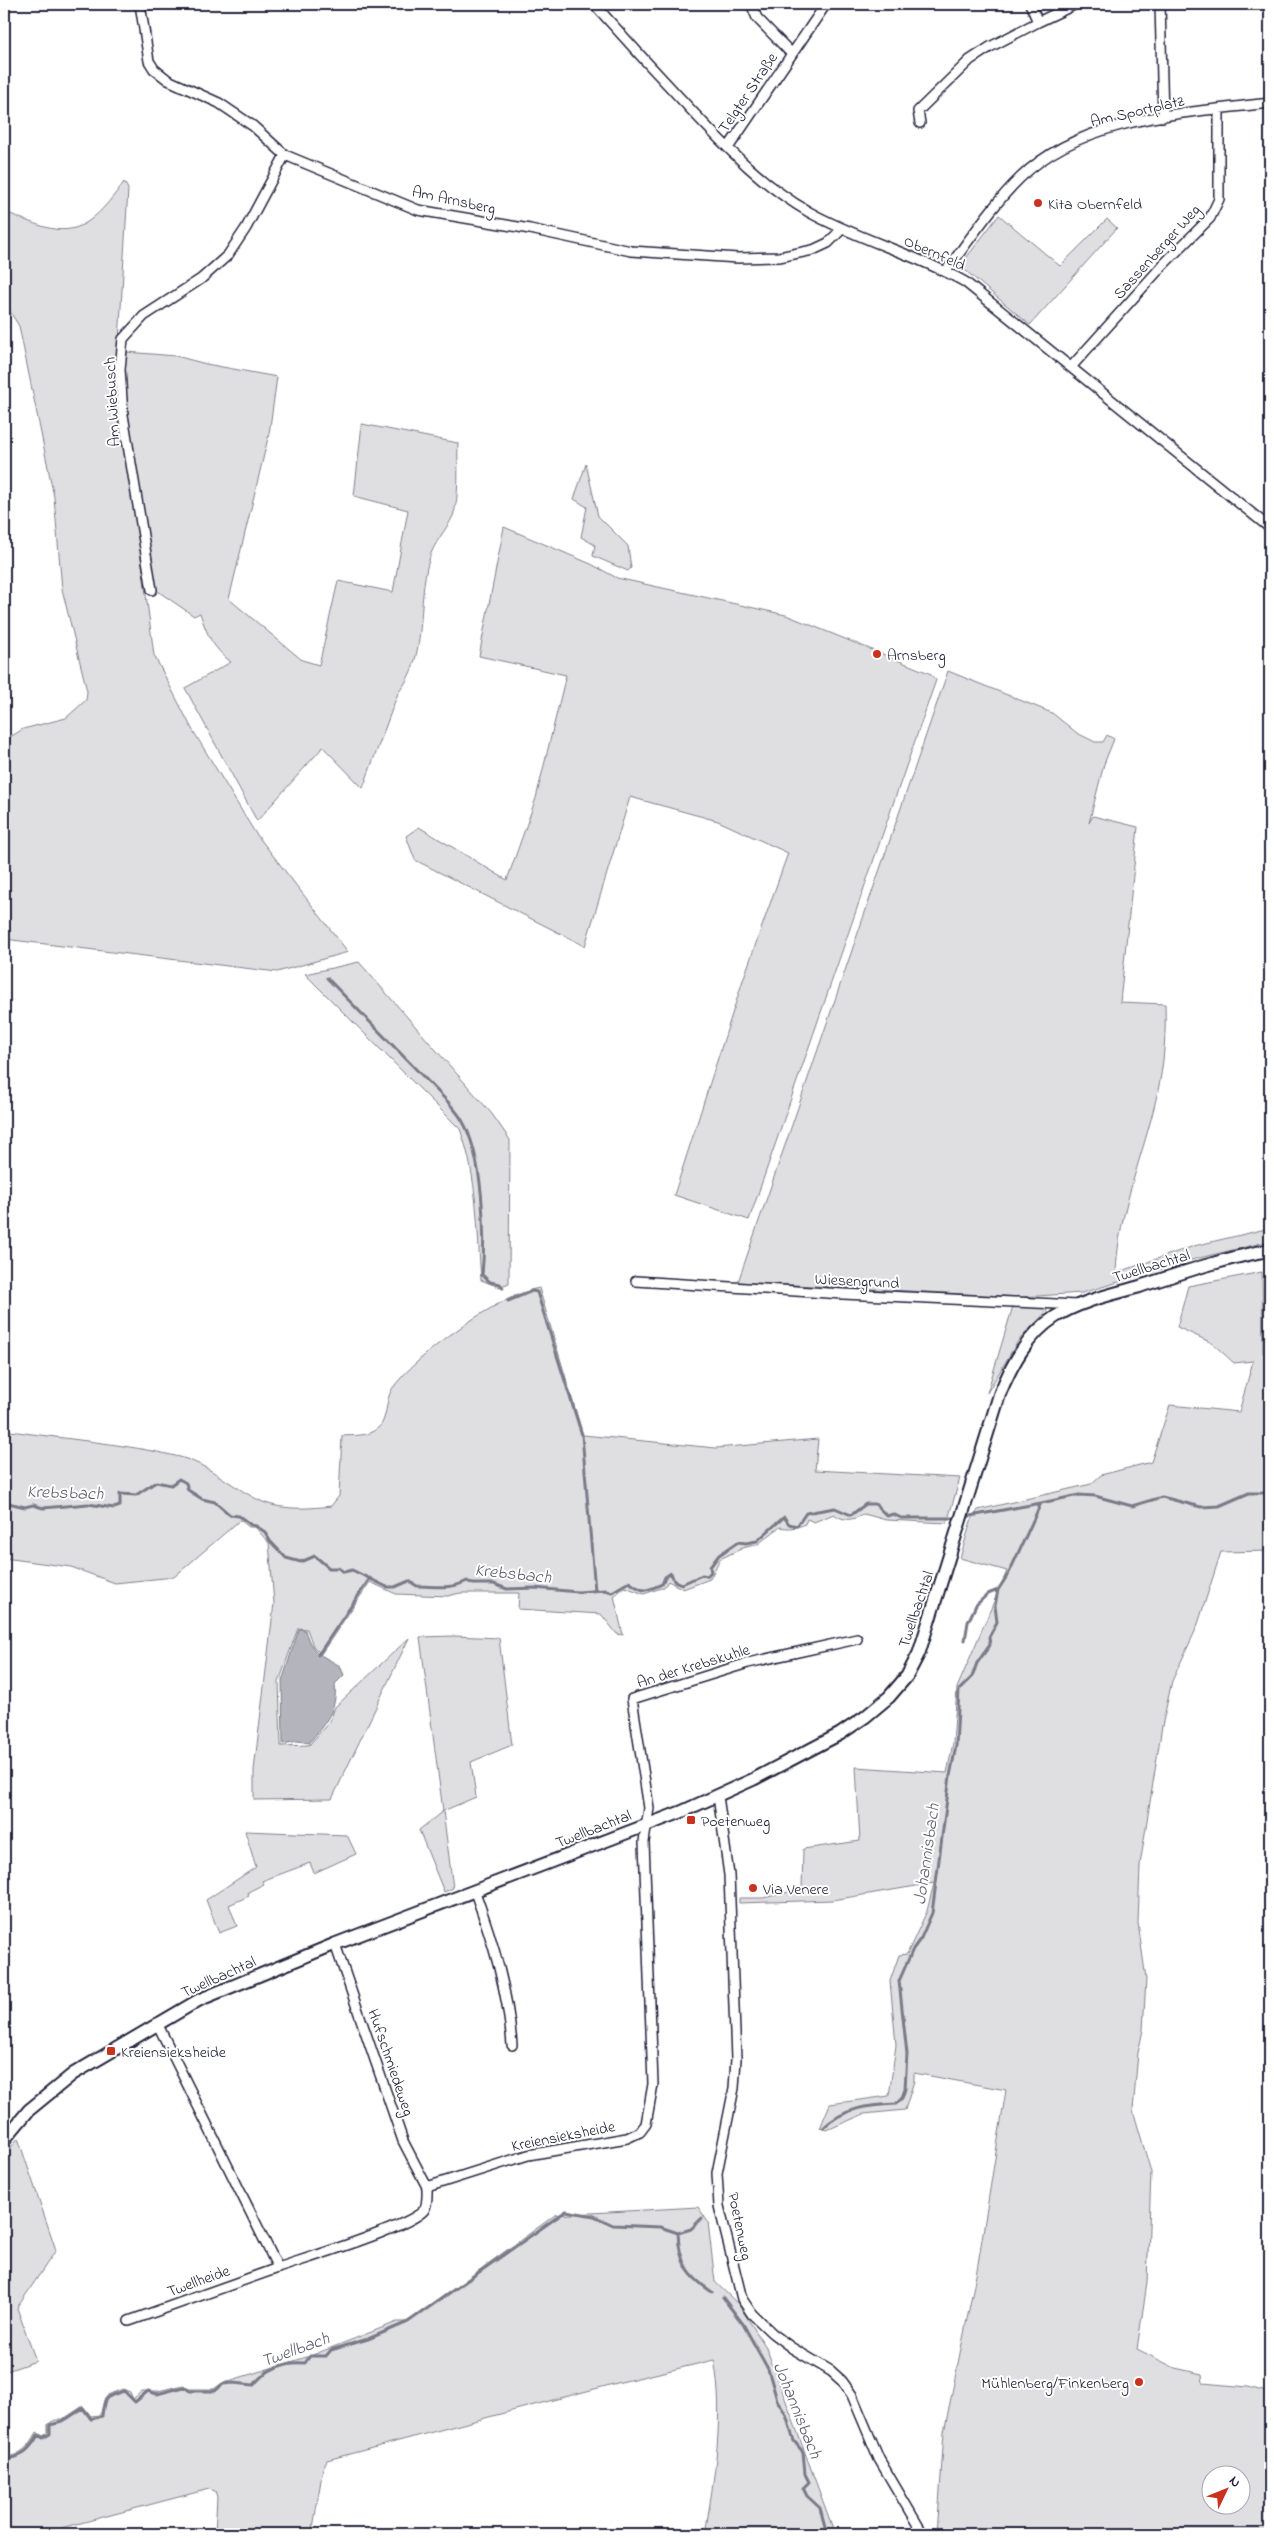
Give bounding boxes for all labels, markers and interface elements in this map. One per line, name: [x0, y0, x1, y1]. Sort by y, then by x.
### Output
street label: Telgter Straße: [713, 47, 785, 138]
street label: Am Sportplatz: [1088, 89, 1187, 134]
street label: Am Arnsberg: [410, 180, 498, 222]
place label: Kita Obernfeld: [1048, 193, 1142, 217]
marker: Kita Obernfeld: [1032, 197, 1044, 209]
street label: Sassenberger Weg: [1108, 199, 1207, 305]
street label: Obernfeld: [900, 230, 969, 278]
street label: Am Wiebusch: [99, 356, 127, 447]
place label: Arnsberg: [887, 644, 946, 668]
marker: Arnsberg: [871, 648, 883, 660]
street label: Twellbachtal: [1110, 1244, 1194, 1290]
street label: Wiesengrund: [814, 1268, 900, 1296]
water label: Krebsbach: [26, 1480, 104, 1508]
water label: Krebsbach: [473, 1558, 553, 1592]
street label: Twellbachtal: [893, 1568, 941, 1651]
street label: An der Krebskuhle: [634, 1638, 754, 1695]
water label: Johannisbach: [908, 1802, 948, 1906]
street label: Twellbachtal: [552, 1804, 636, 1855]
place label: Poetenweg: [701, 1810, 770, 1834]
marker: Poetenweg: [685, 1814, 697, 1826]
place label: Via Venere: [762, 1878, 830, 1902]
marker: Via Venere: [747, 1882, 759, 1894]
street label: Twellbachtal: [178, 1951, 260, 2005]
street label: Hufschmiedeweg: [361, 2006, 420, 2120]
place label: Kreiensieksheide: [121, 2041, 227, 2065]
marker: Kreiensieksheide: [105, 2045, 117, 2057]
street label: Kreiensieksheide: [510, 2115, 618, 2159]
street label: Poetenweg: [720, 2190, 758, 2263]
street label: Twellheide: [164, 2259, 234, 2304]
water label: Twellbach: [258, 2326, 334, 2375]
water label: Johannisbach: [765, 2359, 827, 2463]
place label: Mühlenberg/Finkenberg: [981, 2372, 1129, 2396]
marker: Mühlenberg/Finkenberg: [1133, 2376, 1145, 2388]
north arrow: [1202, 2466, 1252, 2516]
text: N: [1224, 2472, 1245, 2493]

